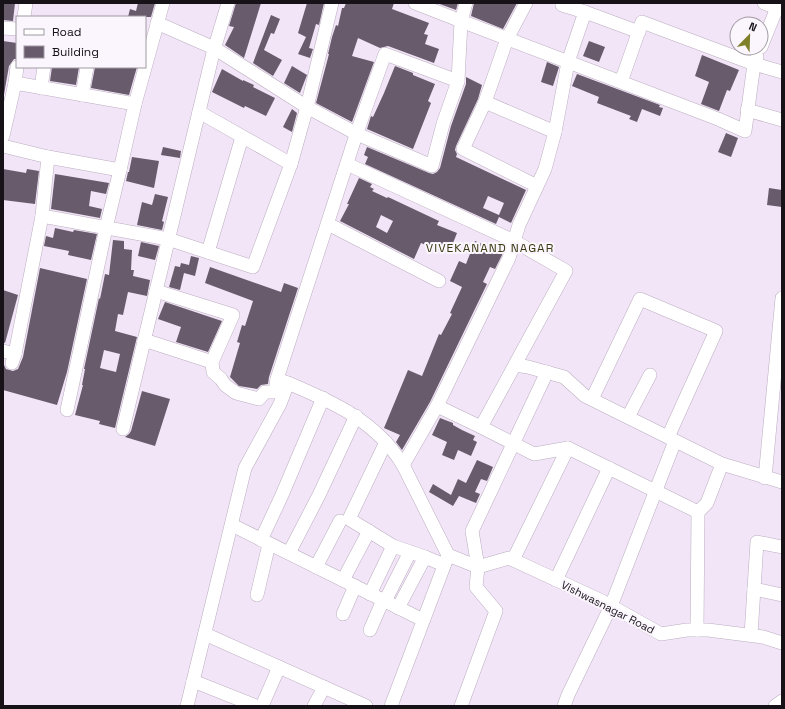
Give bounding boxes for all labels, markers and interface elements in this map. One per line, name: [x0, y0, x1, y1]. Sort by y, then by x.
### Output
legend: [16, 16, 146, 68]
north arrow: [729, 16, 769, 56]
text: N: [747, 19, 759, 35]
text: Road: [52, 24, 81, 40]
text: Building: [52, 44, 99, 60]
district label: VIVEKANAND NAGAR: [426, 240, 554, 256]
street label: Vishwasnagar Road: [559, 577, 657, 637]

